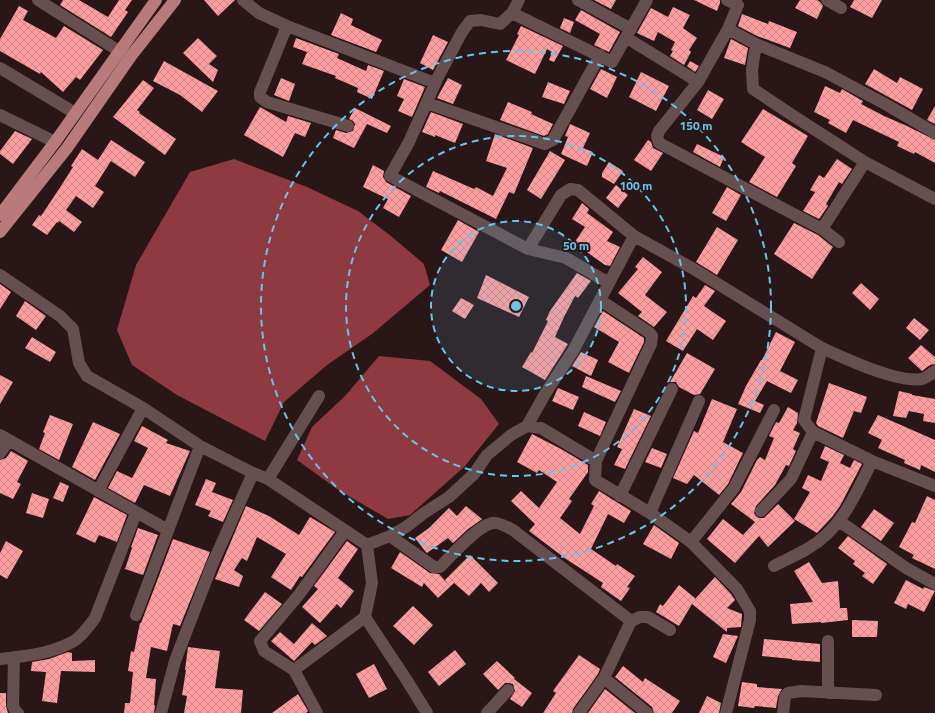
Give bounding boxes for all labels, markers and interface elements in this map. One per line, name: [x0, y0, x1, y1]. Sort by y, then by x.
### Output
text: 150 m: [680, 116, 712, 135]
text: 100 m: [620, 176, 652, 195]
text: 50 m: [563, 236, 589, 255]
centre of rings: [509, 299, 523, 313]

